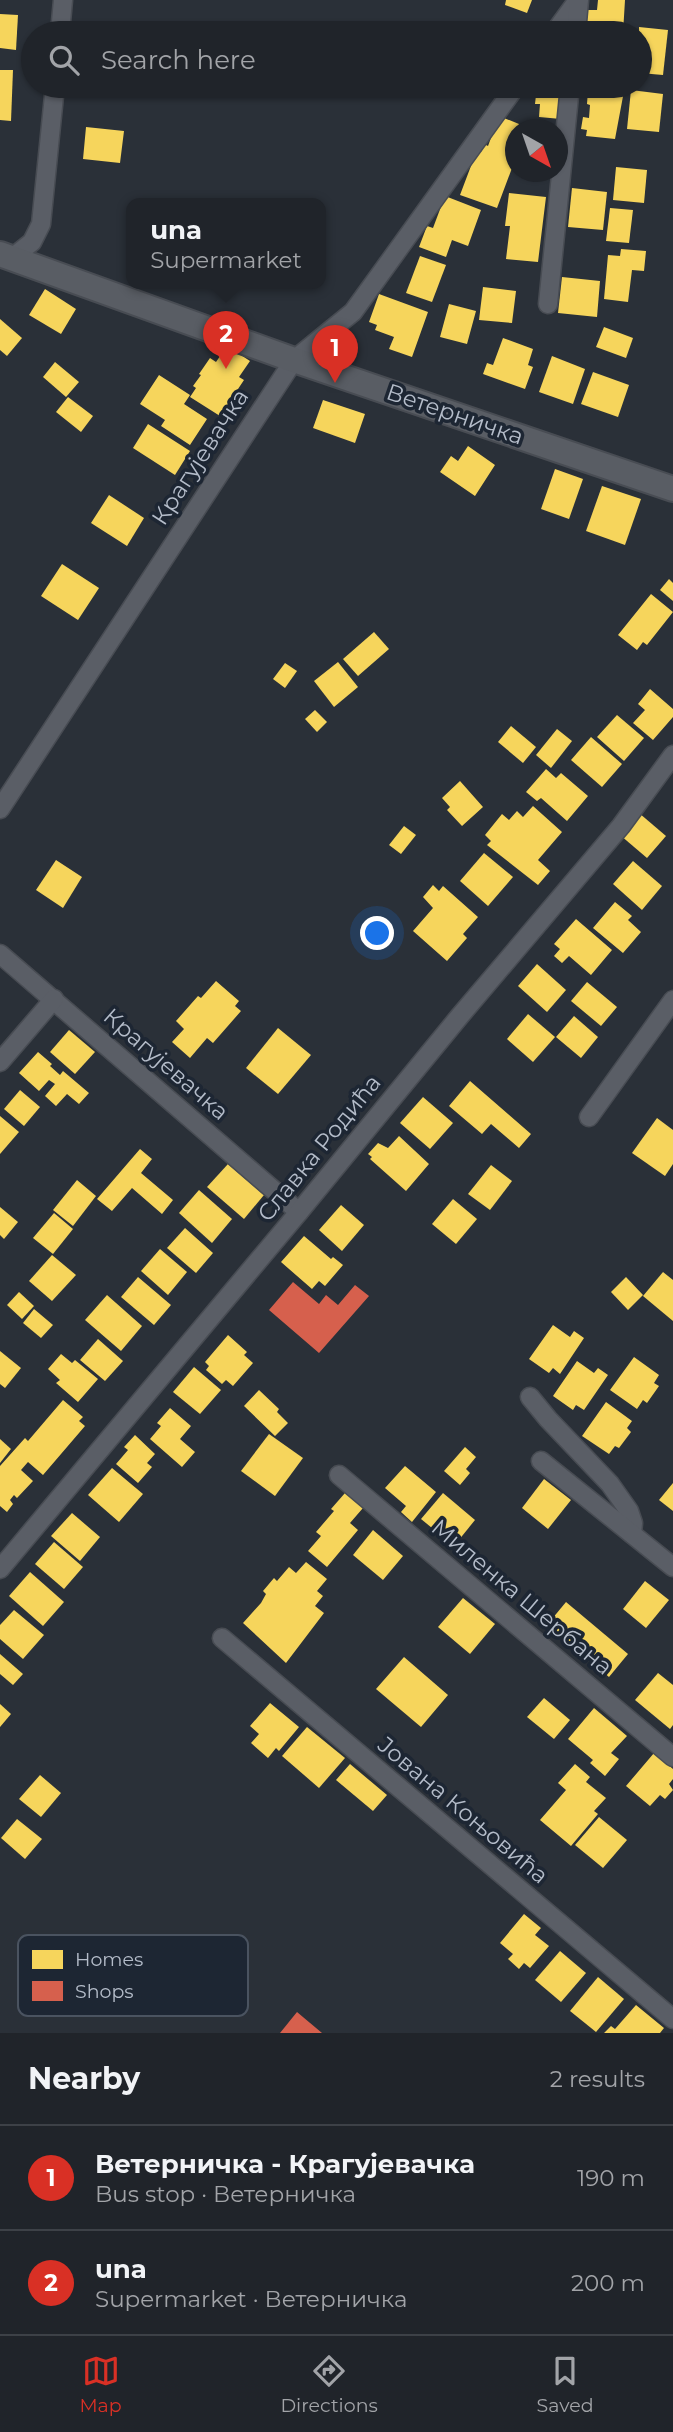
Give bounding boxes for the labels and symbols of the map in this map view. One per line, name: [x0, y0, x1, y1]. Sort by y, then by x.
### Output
north arrow: [505, 119, 568, 182]
pin: 2: [203, 311, 249, 369]
pin: 1: [312, 325, 358, 383]
street label: Ветерничка: [383, 377, 527, 451]
street label: Крагујевачка: [146, 384, 254, 530]
your location: [360, 916, 394, 950]
street label: Крагујевачка: [98, 1002, 234, 1126]
street label: Славка Родића: [251, 1069, 387, 1227]
street label: Миленка Шербана: [426, 1513, 618, 1681]
street label: Јована Коњовића: [372, 1730, 554, 1890]
legend: [18, 1935, 248, 2016]
text: Homes: [75, 1948, 143, 1971]
text: Shops: [75, 1980, 134, 2003]

